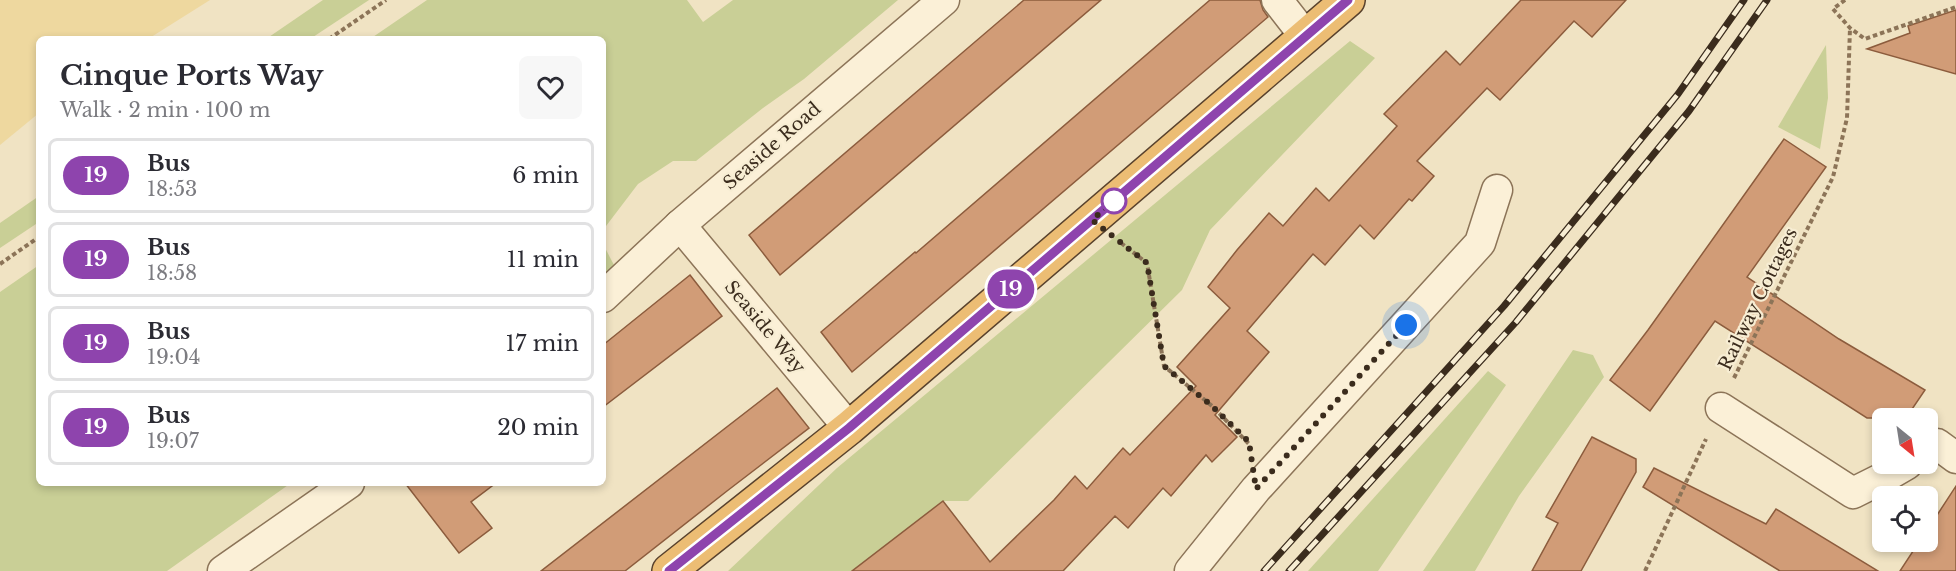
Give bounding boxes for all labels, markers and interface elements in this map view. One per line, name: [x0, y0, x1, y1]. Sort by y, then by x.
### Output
button: heart: [519, 56, 582, 119]
text: Cinque Ports Way: [60, 58, 323, 93]
text: Walk · 2 min · 100 m: [60, 98, 271, 122]
street label: Seaside Road: [719, 98, 825, 194]
text: Bus: [147, 150, 190, 177]
text: 19: [84, 162, 108, 188]
text: 6 min: [512, 162, 579, 189]
text: 18:53: [147, 177, 197, 201]
unlabelled marker: [1101, 188, 1127, 214]
street label: Railway Cottages: [1714, 224, 1802, 374]
text: Bus: [147, 234, 190, 261]
text: 19: [84, 246, 108, 272]
text: 11 min: [507, 246, 579, 273]
text: 18:58: [147, 261, 197, 285]
line badge: 19: [984, 270, 1038, 308]
street label: Seaside Way: [720, 276, 810, 378]
text: 19: [999, 276, 1023, 302]
your location: [1391, 310, 1421, 340]
text: Bus: [147, 318, 190, 345]
text: 19: [84, 330, 108, 356]
text: 17 min: [506, 330, 579, 357]
text: 19:04: [147, 345, 200, 369]
text: Bus: [147, 402, 190, 429]
north arrow: [1872, 408, 1938, 474]
map controls: [1872, 408, 1938, 552]
text: 19: [84, 414, 108, 440]
text: 20 min: [497, 414, 579, 441]
text: 19:07: [147, 429, 199, 453]
button: locate: [1872, 486, 1938, 552]

